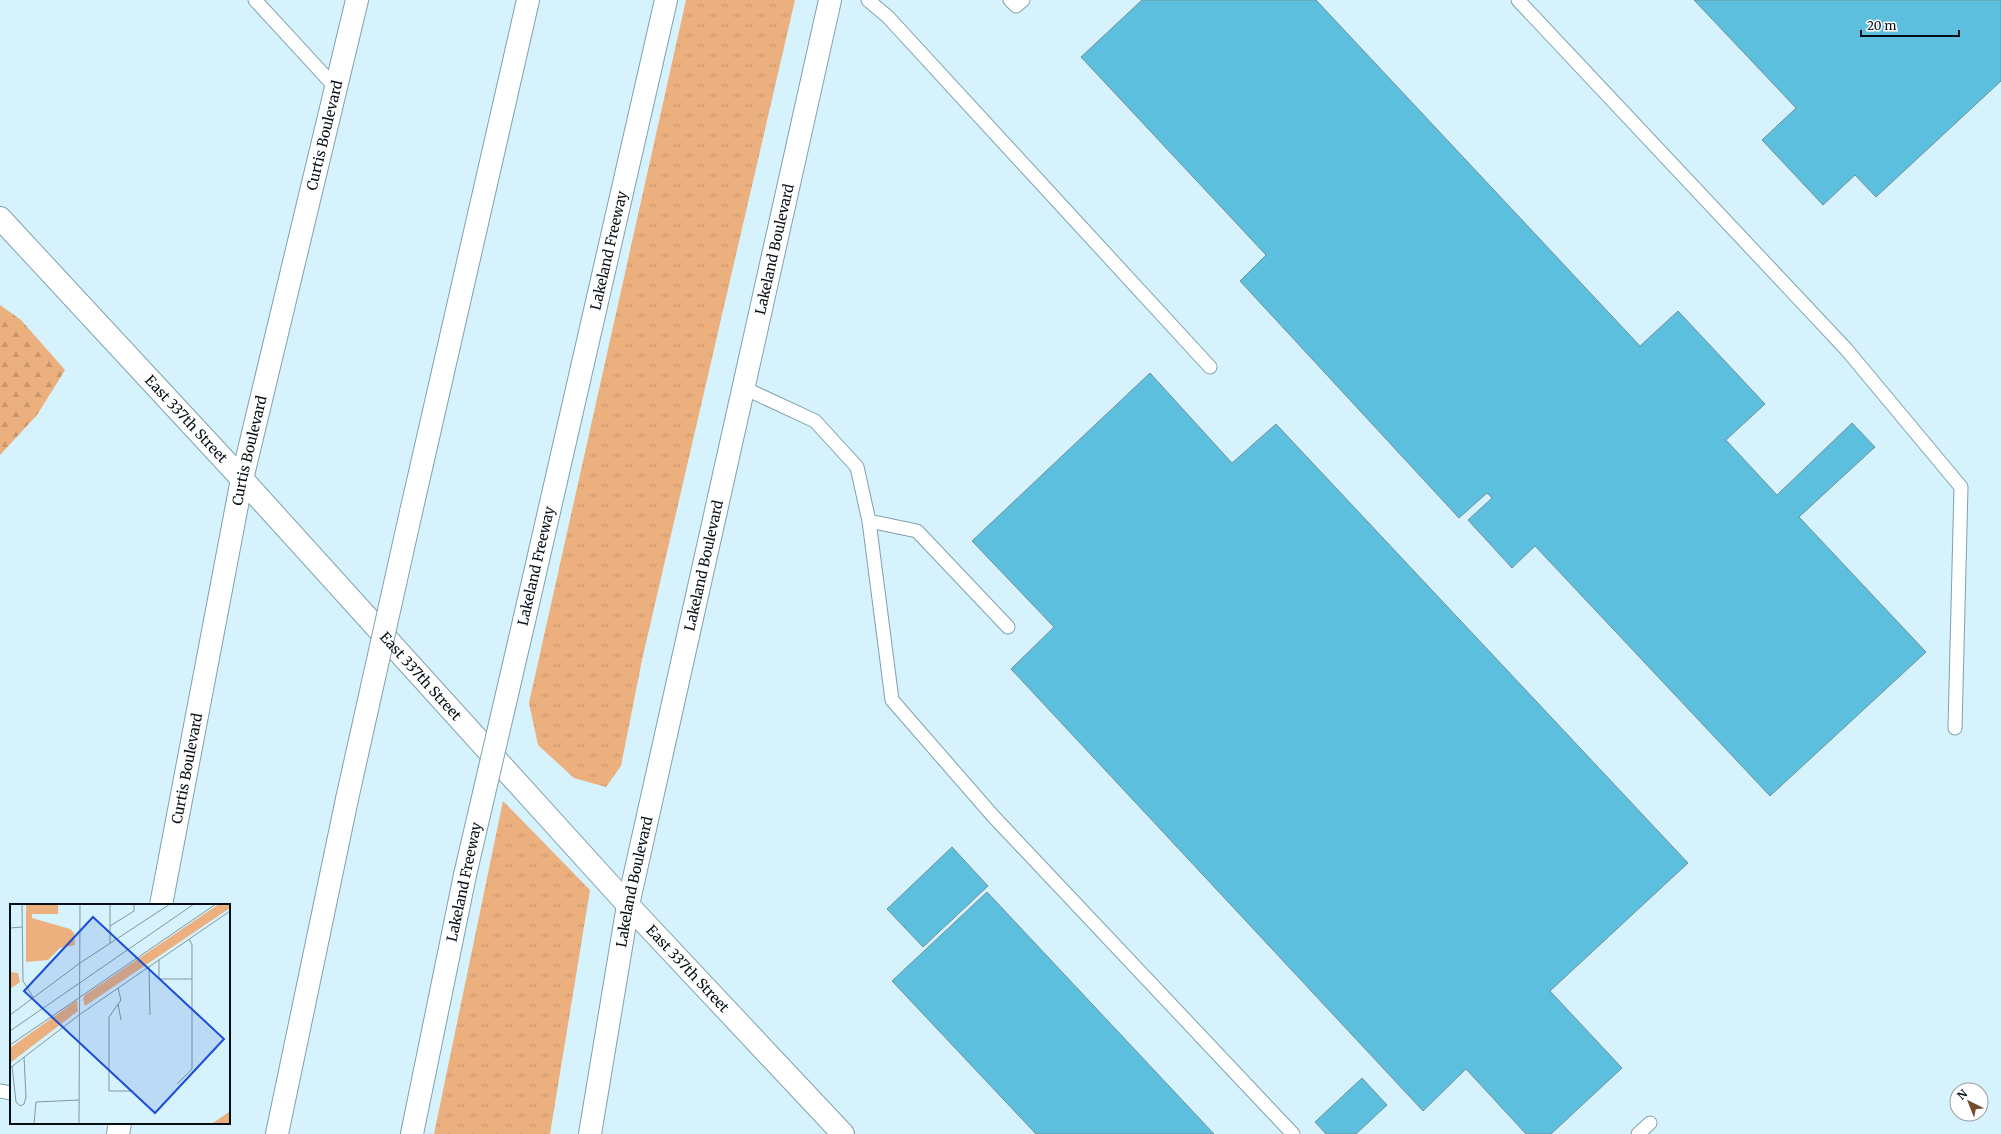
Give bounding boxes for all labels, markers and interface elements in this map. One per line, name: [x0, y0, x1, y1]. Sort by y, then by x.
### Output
scale bar: [1861, 12, 1959, 38]
text: 20 m: [1867, 18, 1896, 33]
street label: Curtis Boulevard: [303, 78, 346, 192]
street label: Lakeland Boulevard: [751, 182, 798, 316]
street label: Lakeland Freeway: [586, 188, 631, 312]
street label: East 337th Street: [141, 371, 232, 467]
street label: Curtis Boulevard: [228, 393, 271, 507]
street label: Lakeland Boulevard: [680, 498, 727, 633]
street label: Lakeland Freeway: [514, 504, 559, 627]
street label: East 337th Street: [376, 628, 466, 725]
street label: Curtis Boulevard: [168, 711, 206, 825]
street label: Lakeland Boulevard: [612, 814, 657, 949]
street label: Lakeland Freeway: [443, 820, 486, 943]
inset map: [10, 904, 230, 1124]
street label: East 337th Street: [642, 921, 733, 1016]
north arrow: [1949, 1082, 1989, 1122]
text: N: [1954, 1086, 1970, 1103]

